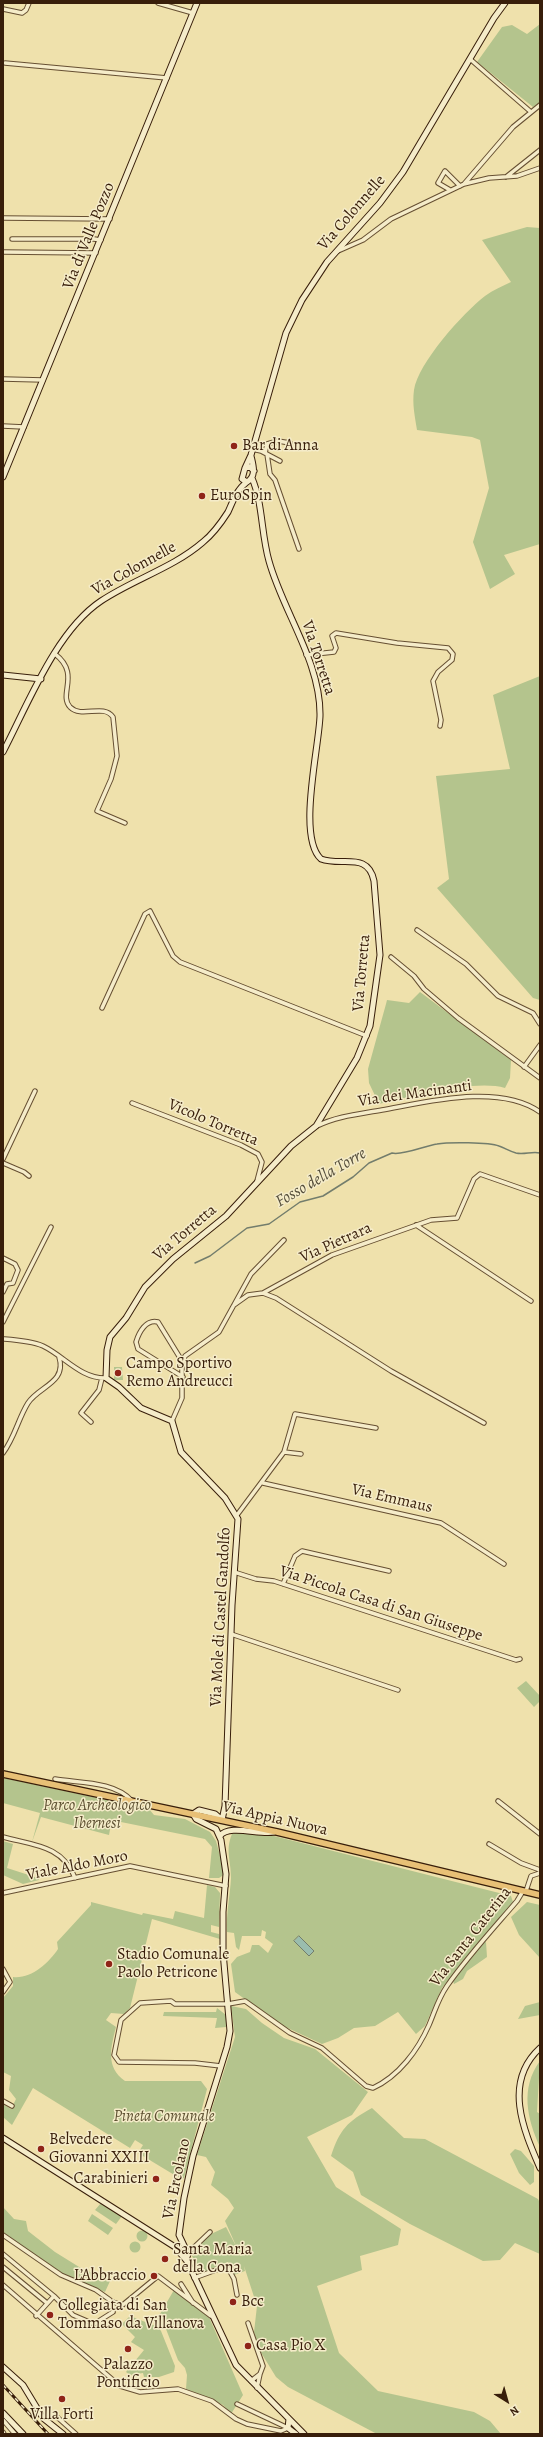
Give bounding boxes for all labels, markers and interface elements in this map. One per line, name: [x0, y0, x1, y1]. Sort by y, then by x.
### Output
street label: Via Colonnelle: [314, 171, 390, 255]
street label: Via di Valle Pozzo: [59, 180, 119, 292]
place label: Bar di Anna: [242, 436, 319, 456]
marker: Bar di Anna: [229, 441, 239, 451]
place label: EuroSpin: [210, 486, 272, 506]
marker: EuroSpin: [197, 491, 207, 501]
street label: Via Colonnelle: [88, 538, 180, 600]
street label: Via Torretta: [297, 618, 339, 698]
street label: Via Torretta: [349, 934, 375, 1012]
street label: Via dei Macinanti: [357, 1077, 473, 1111]
street label: Vicolo Torretta: [165, 1095, 261, 1151]
water label: Fosso della Torre: [272, 1144, 370, 1212]
street label: Via Torretta: [149, 1201, 221, 1265]
street label: Via Pietrara: [297, 1219, 375, 1267]
place label: Campo Sportivo Remo Andreucci: [126, 1354, 233, 1392]
marker: Campo Sportivo Remo Andreucci: [113, 1368, 123, 1378]
street label: Via Emmaus: [350, 1480, 434, 1518]
street label: Via Mole di Castel Gandolfo: [207, 1527, 235, 1707]
street label: Via Piccola Casa di San Giuseppe: [277, 1562, 485, 1646]
park label: Parco Archeologico Ibernesi: [43, 1796, 151, 1834]
street label: Via Appia Nuova: [220, 1798, 330, 1840]
street label: Viale Aldo Moro: [25, 1847, 129, 1885]
street label: Via Santa Caterina: [426, 1883, 516, 1991]
place label: Stadio Comunale Paolo Petricone: [117, 1945, 229, 1983]
marker: Stadio Comunale Paolo Petricone: [104, 1959, 114, 1969]
park label: Pineta Comunale: [113, 2107, 215, 2127]
place label: Belvedere Giovanni XXIII: [49, 2130, 149, 2168]
street label: Via Ercolano: [159, 2137, 195, 2221]
marker: Belvedere Giovanni XXIII: [36, 2144, 46, 2154]
place label: Carabinieri: [73, 2169, 148, 2189]
marker: Carabinieri: [151, 2174, 161, 2184]
place label: Santa Maria della Cona: [173, 2240, 252, 2278]
marker: Santa Maria della Cona: [160, 2254, 170, 2264]
place label: L’Abbraccio: [74, 2266, 146, 2286]
marker: L’Abbraccio: [149, 2271, 159, 2281]
place label: Bcc: [241, 2292, 264, 2312]
place label: Collegiata di San Tommaso da Villanova: [58, 2296, 204, 2334]
marker: Bcc: [228, 2297, 238, 2307]
marker: Collegiata di San Tommaso da Villanova: [45, 2310, 55, 2320]
place label: Casa Pio X: [256, 2336, 325, 2356]
marker: Casa Pio X: [243, 2341, 253, 2351]
marker: Palazzo Pontificio: [123, 2344, 133, 2354]
place label: Palazzo Pontificio: [96, 2355, 160, 2393]
north arrow: [487, 2381, 527, 2421]
marker: Villa Forti: [57, 2394, 67, 2404]
text: N: [507, 2403, 522, 2419]
place label: Villa Forti: [30, 2405, 94, 2425]

